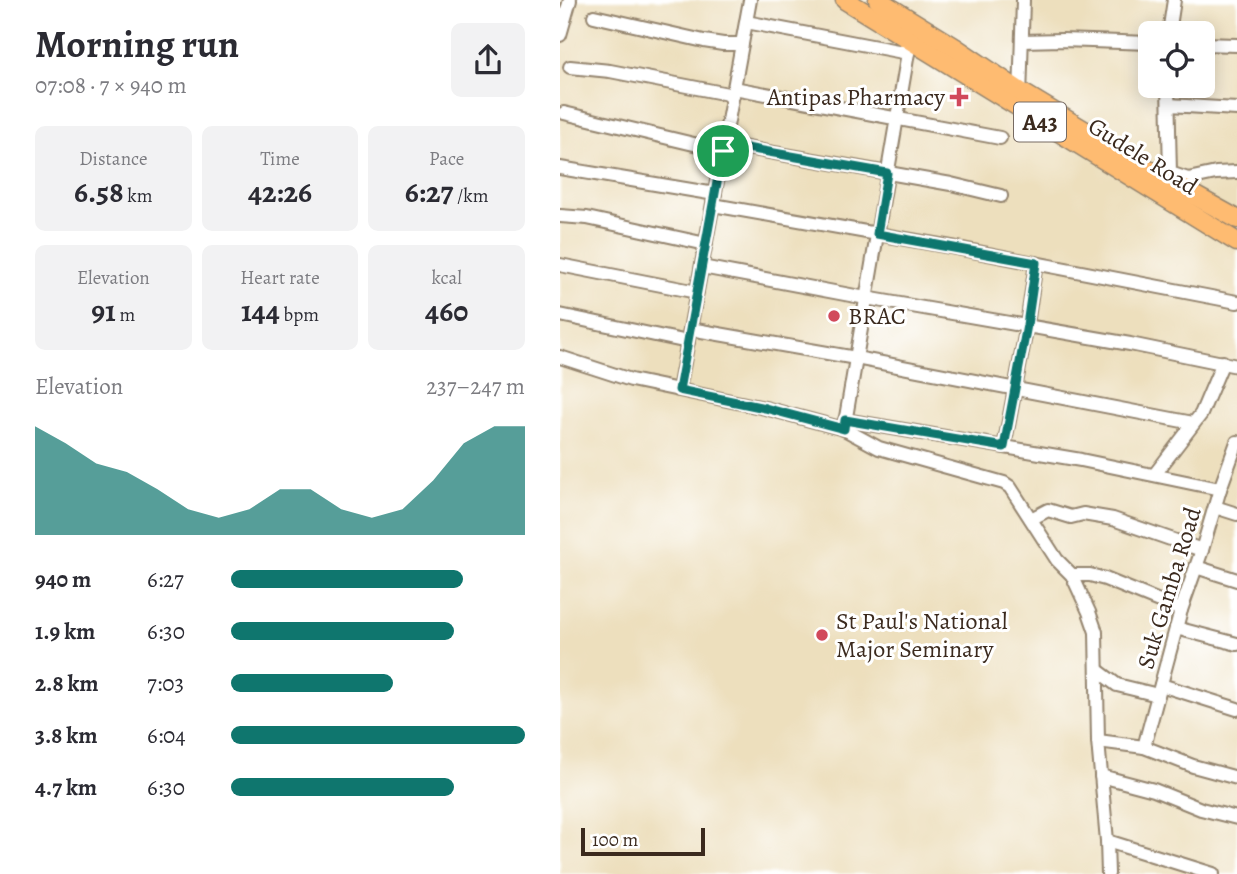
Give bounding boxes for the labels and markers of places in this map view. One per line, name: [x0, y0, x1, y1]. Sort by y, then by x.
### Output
place label: Antipas Pharmacy: [766, 81, 945, 113]
marker: Antipas Pharmacy: [951, 89, 967, 105]
pin: [693, 121, 753, 181]
place label: BRAC: [848, 300, 906, 332]
marker: BRAC: [826, 308, 842, 324]
place label: St Paul's National Major Seminary: [836, 605, 1008, 665]
marker: St Paul's National Major Seminary: [814, 627, 830, 643]

